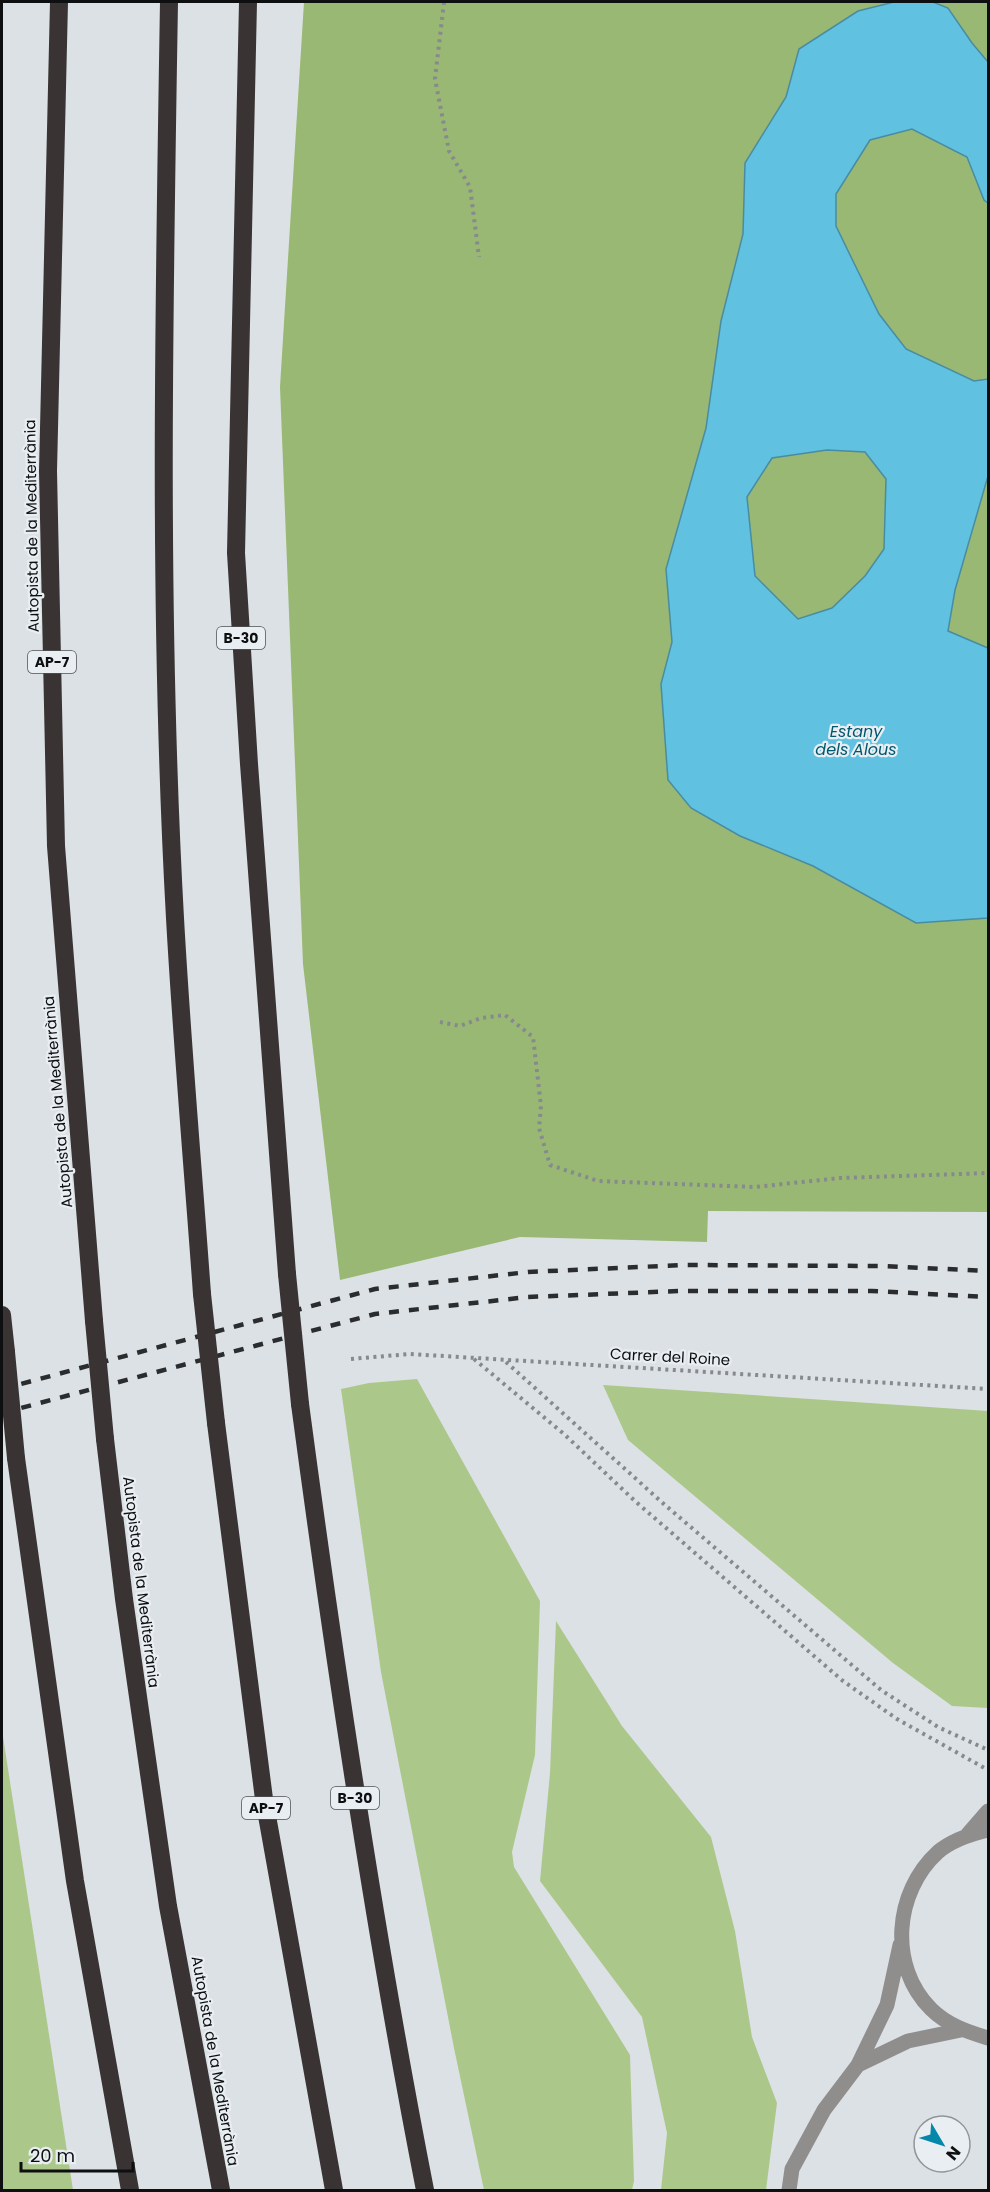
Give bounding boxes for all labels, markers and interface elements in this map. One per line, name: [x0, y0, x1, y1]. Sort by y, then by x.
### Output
street label: Autopista de la Mediterrània: [19, 419, 44, 633]
road number: B-30: [217, 627, 265, 649]
road number: AP-7: [28, 651, 76, 673]
water label: Estany dels Alous: [815, 720, 897, 761]
street label: Autopista de la Mediterrània: [38, 995, 77, 1209]
street label: Carrer del Roine: [609, 1343, 731, 1370]
street label: Autopista de la Mediterrània: [118, 1475, 165, 1689]
road number: B-30: [331, 1787, 379, 1809]
road number: AP-7: [242, 1797, 290, 1819]
street label: Autopista de la Mediterrània: [187, 1954, 244, 2168]
north arrow: [912, 2114, 972, 2174]
scale bar: [21, 2135, 134, 2173]
text: N: [941, 2141, 966, 2165]
text: 20 m: [30, 2143, 75, 2168]

